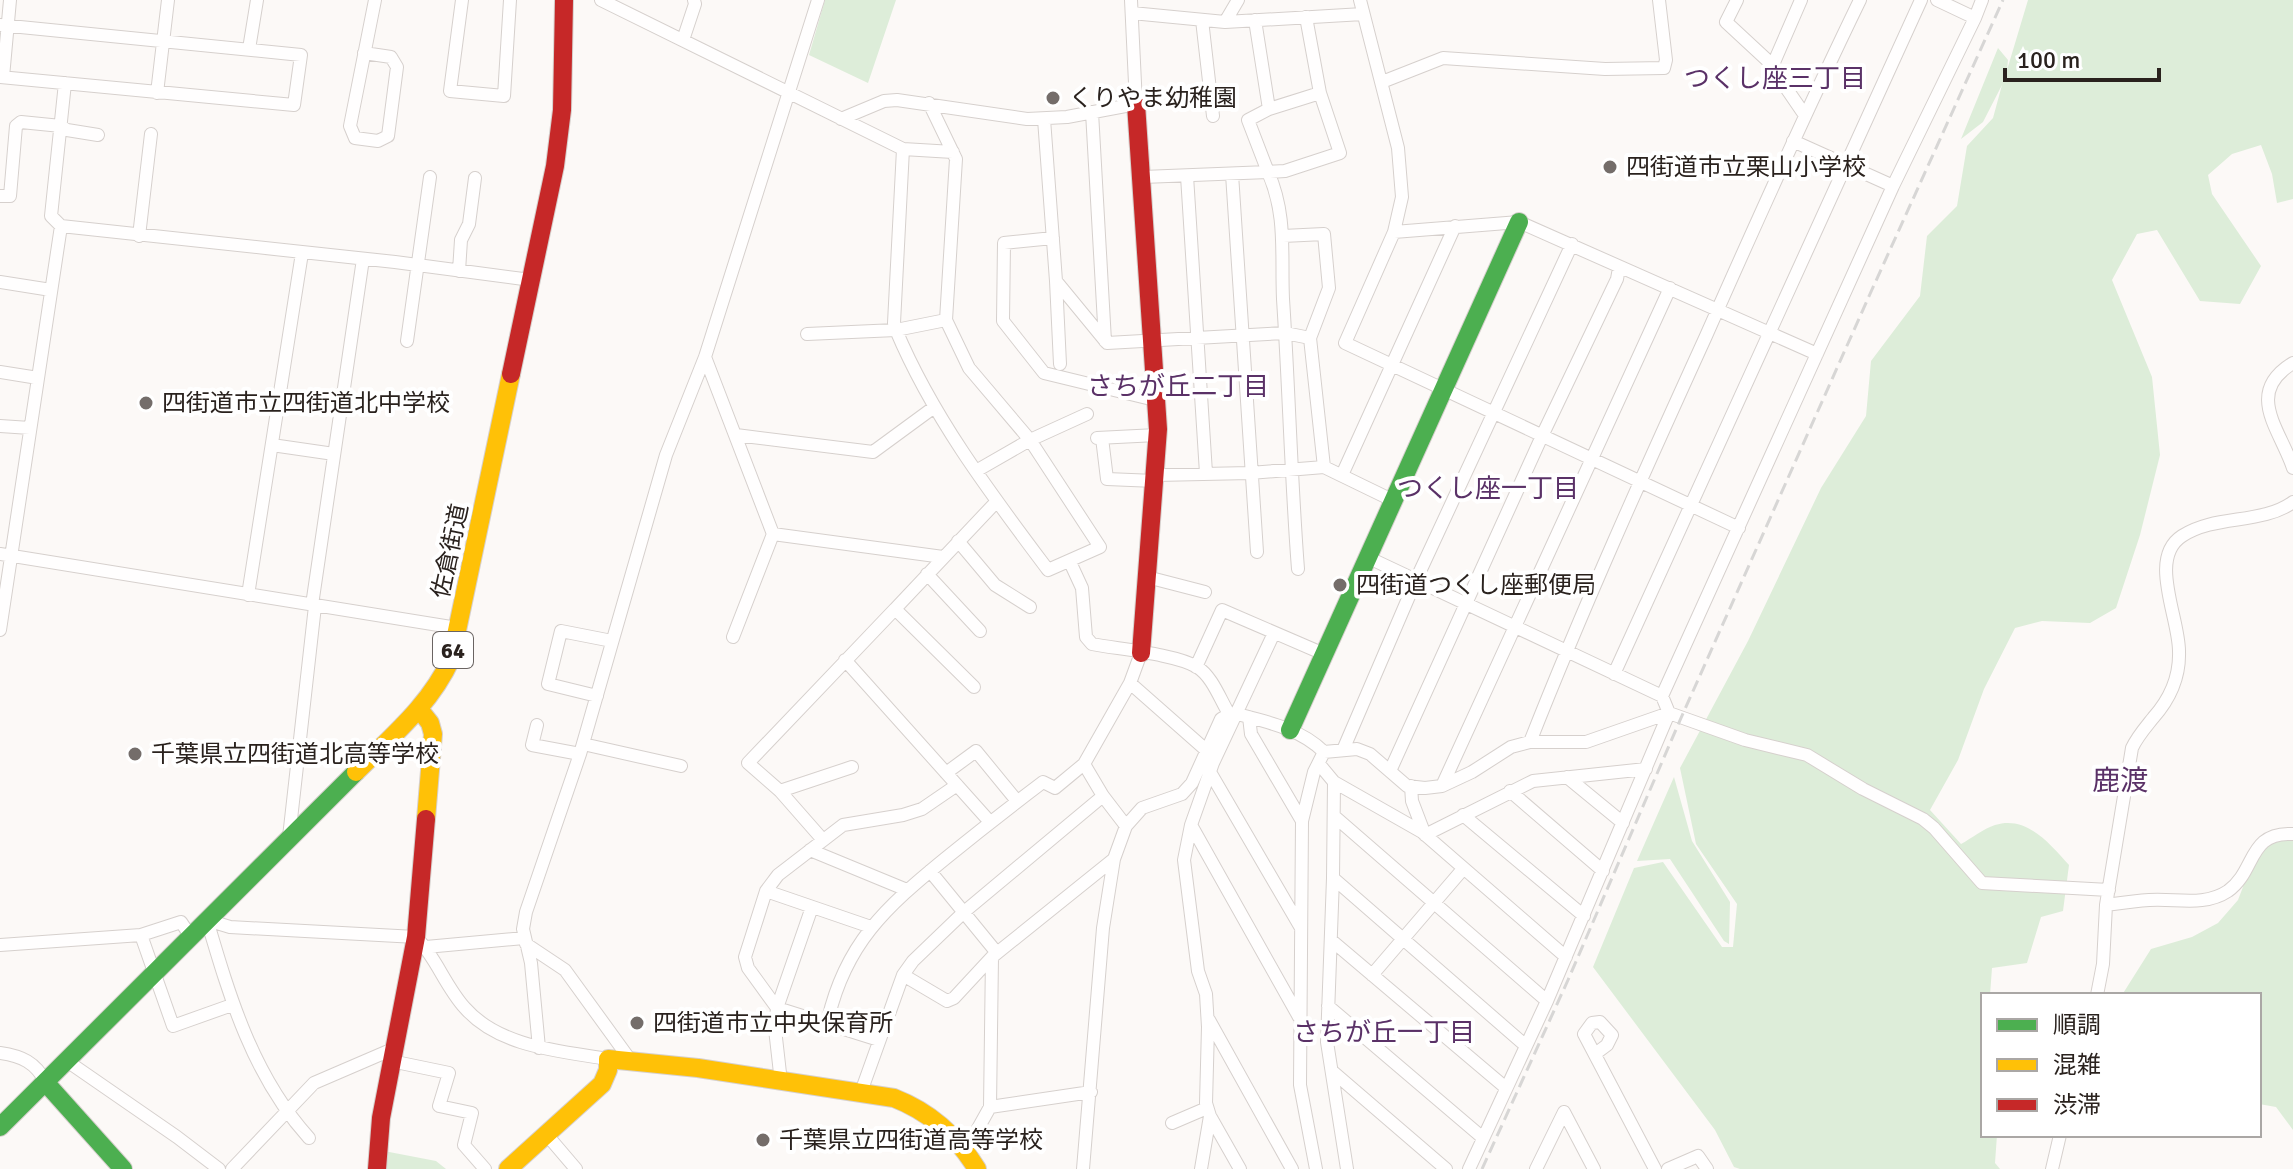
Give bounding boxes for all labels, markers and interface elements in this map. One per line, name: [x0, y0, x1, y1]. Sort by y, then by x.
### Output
scale bar: [2005, 32, 2159, 82]
text: 100 m: [2017, 45, 2080, 75]
district label: つくし座三丁目: [1684, 63, 1866, 95]
place label: くりやま幼稚園: [1069, 83, 1237, 113]
marker: くりやま幼稚園: [1044, 89, 1062, 107]
place label: 四街道市立栗山小学校: [1626, 152, 1866, 182]
marker: 四街道市立栗山小学校: [1601, 158, 1619, 176]
district label: さちが丘二丁目: [1087, 371, 1269, 403]
place label: 四街道市立四街道北中学校: [162, 388, 450, 418]
marker: 四街道市立四街道北中学校: [137, 394, 155, 412]
district label: つくし座一丁目: [1397, 473, 1579, 505]
street label: 佐倉街道: [425, 501, 475, 601]
place label: 四街道つくし座郵便局: [1356, 570, 1596, 600]
marker: 四街道つくし座郵便局: [1331, 576, 1349, 594]
road number: 64: [433, 632, 473, 668]
place label: 千葉県立四街道北高等学校: [151, 739, 439, 769]
marker: 千葉県立四街道北高等学校: [126, 745, 144, 763]
district label: 鹿渡: [2092, 764, 2148, 798]
legend: [1981, 993, 2261, 1137]
place label: 四街道市立中央保育所: [653, 1008, 893, 1038]
text: 順調: [2053, 1010, 2101, 1040]
marker: 四街道市立中央保育所: [628, 1014, 646, 1032]
district label: さちが丘一丁目: [1293, 1017, 1475, 1049]
text: 混雑: [2053, 1050, 2101, 1080]
text: 渋滞: [2053, 1090, 2101, 1120]
place label: 千葉県立四街道高等学校: [779, 1125, 1043, 1155]
marker: 千葉県立四街道高等学校: [754, 1131, 772, 1149]

